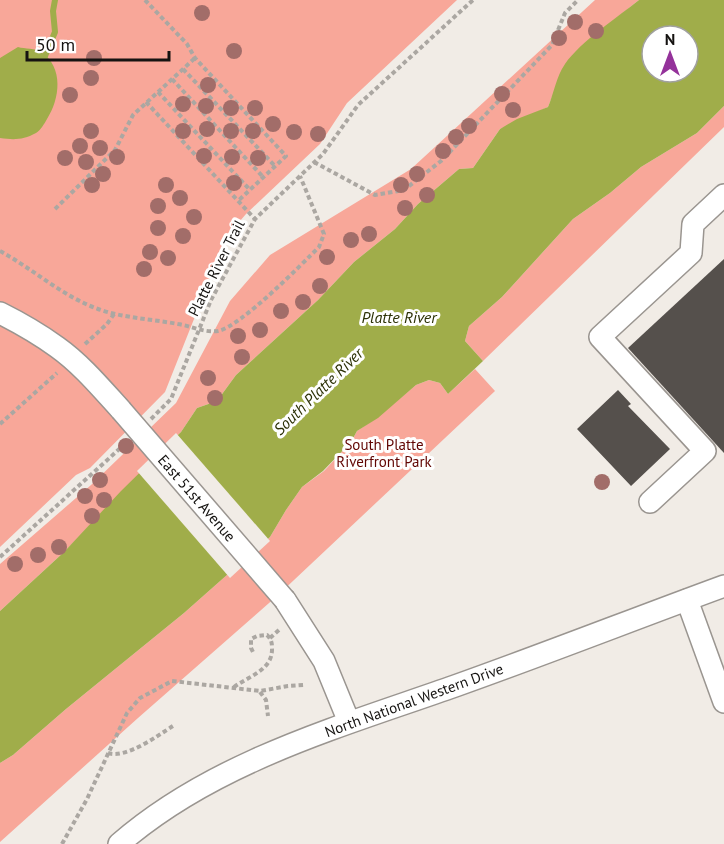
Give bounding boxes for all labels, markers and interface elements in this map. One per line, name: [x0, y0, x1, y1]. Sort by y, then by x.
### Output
scale bar: [27, 24, 170, 62]
north arrow: [640, 24, 700, 84]
text: N: [665, 29, 675, 49]
text: 50 m: [36, 33, 75, 56]
street label: Platte River Trail: [184, 216, 249, 319]
water label: Platte River: [362, 307, 438, 327]
water label: South Platte River: [269, 342, 368, 439]
park label: South Platte Riverfront Park: [336, 435, 433, 471]
street label: East 51st Avenue: [154, 451, 240, 545]
street label: North National Western Drive: [322, 659, 506, 741]

